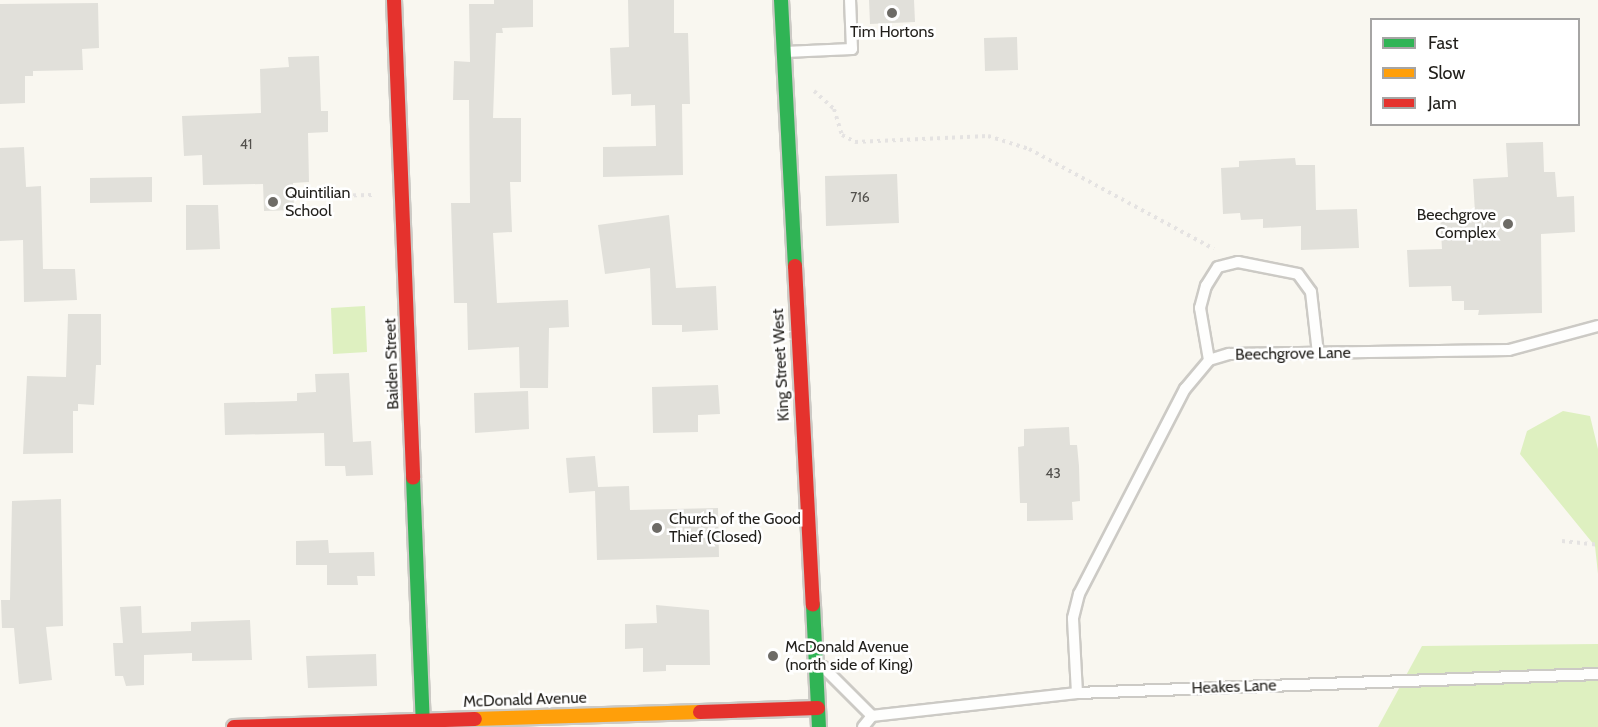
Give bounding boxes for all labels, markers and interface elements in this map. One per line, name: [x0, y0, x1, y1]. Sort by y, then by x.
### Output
marker: Tim Hortons: [885, 6, 899, 20]
legend: [1370, 18, 1580, 126]
place label: Tim Hortons: [850, 22, 934, 42]
text: Fast: [1428, 32, 1459, 54]
text: Slow: [1428, 62, 1465, 84]
text: Jam: [1428, 92, 1457, 114]
house number: 41: [240, 136, 252, 152]
place label: Quintilian School: [285, 183, 350, 221]
house number: 716: [850, 189, 870, 205]
marker: Quintilian School: [266, 195, 280, 209]
place label: Beechgrove Complex: [1417, 205, 1496, 243]
marker: Beechgrove Complex: [1501, 217, 1515, 231]
street label: King Street West: [768, 308, 794, 422]
street label: Baiden Street: [381, 318, 403, 410]
street label: Beechgrove Lane: [1235, 343, 1351, 365]
house number: 43: [1045, 465, 1061, 481]
place label: Church of the Good Thief (Closed): [669, 509, 801, 547]
marker: Church of the Good Thief (Closed): [650, 521, 664, 535]
place label: McDonald Avenue (north side of King): [785, 637, 913, 675]
marker: McDonald Avenue (north side of King): [766, 649, 780, 663]
street label: Heakes Lane: [1191, 676, 1277, 698]
street label: McDonald Avenue: [463, 688, 587, 712]

